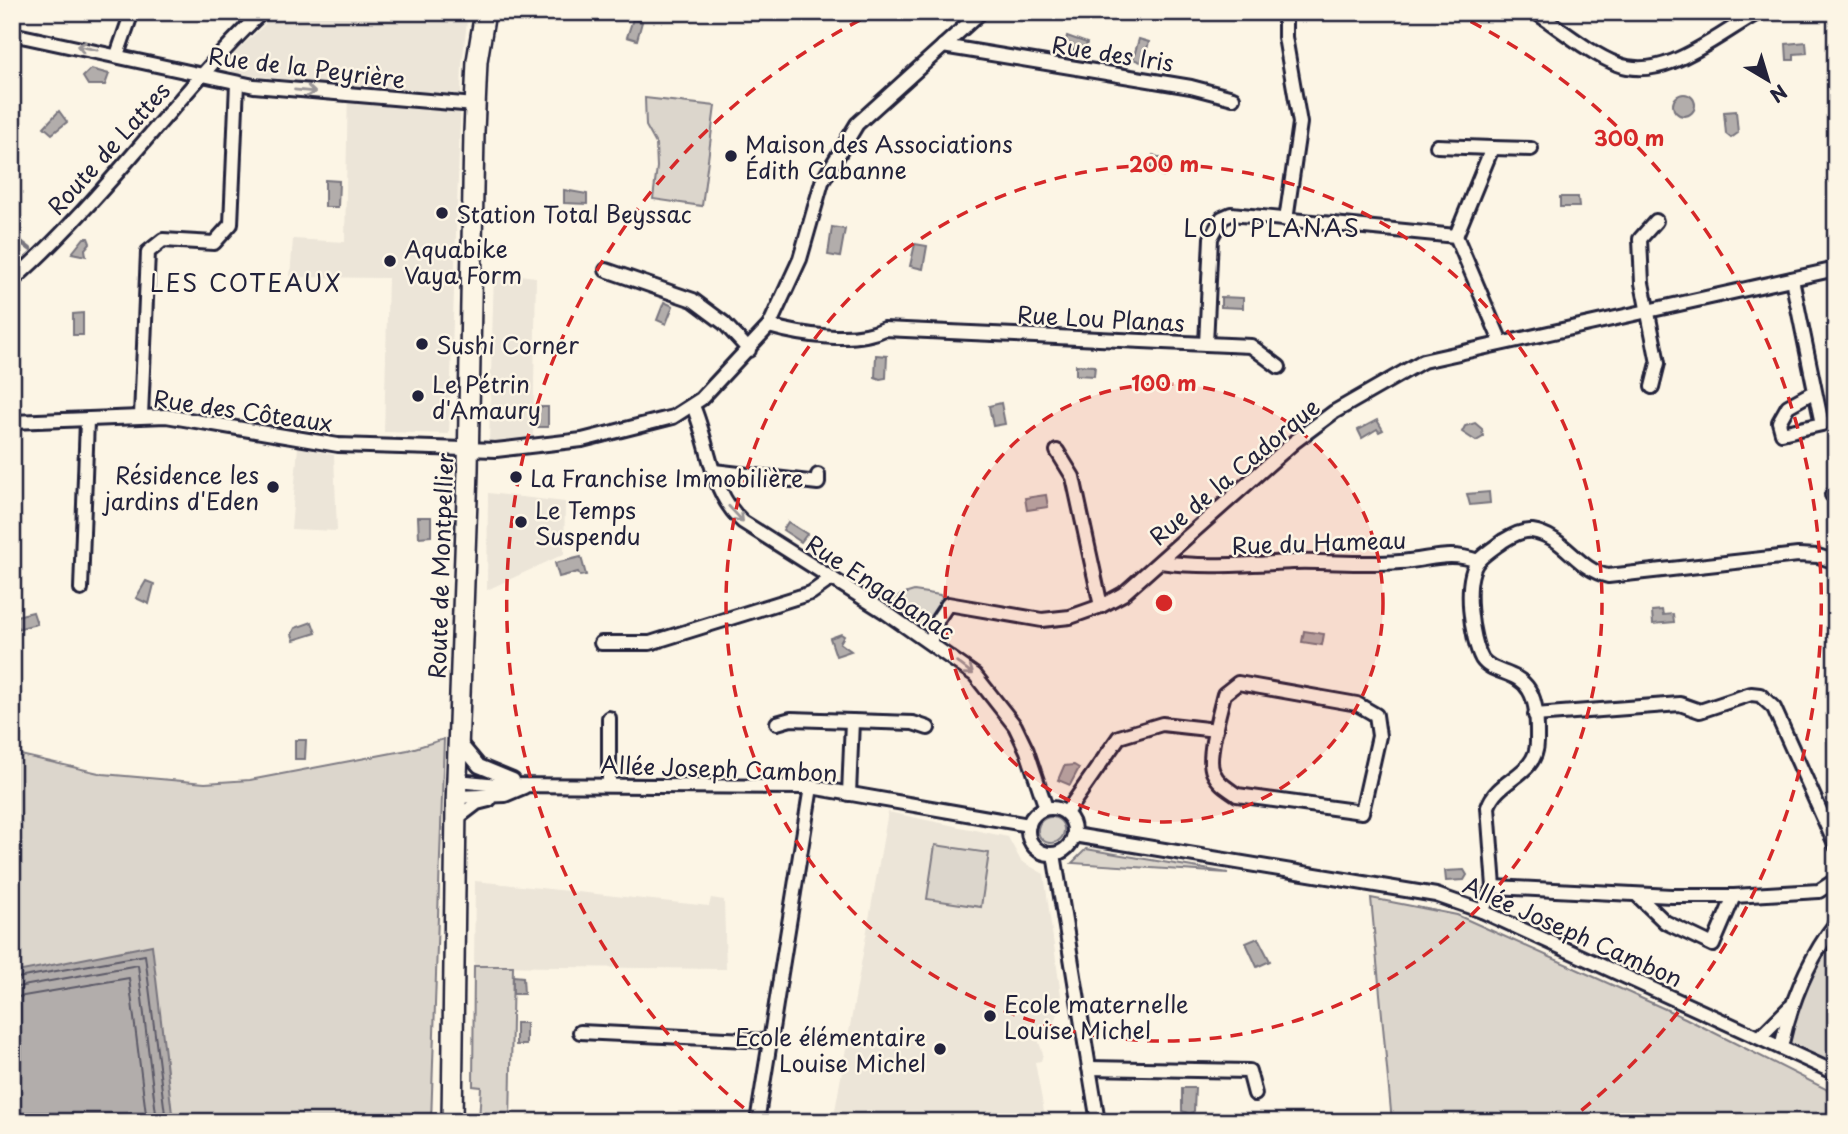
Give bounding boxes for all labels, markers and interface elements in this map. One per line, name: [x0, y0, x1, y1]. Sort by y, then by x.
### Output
street label: Rue des Iris: [1050, 26, 1176, 80]
street label: Rue de la Peyrière: [207, 38, 407, 96]
one-way arrow: [76, 41, 99, 55]
north arrow: [1732, 46, 1802, 116]
street label: Route de Lattes: [39, 74, 177, 222]
text: N: [1765, 79, 1794, 110]
one-way arrow: [293, 85, 316, 98]
text: 300 m: [1594, 121, 1664, 153]
place label: Maison des Associations Édith Cabanne: [745, 126, 1013, 187]
text: 200 m: [1129, 147, 1199, 179]
marker: Maison des Associations Édith Cabanne: [723, 148, 739, 164]
place label: Station Total Beyssac: [456, 196, 692, 231]
marker: Station Total Beyssac: [434, 205, 450, 221]
district label: LOU PLANAS: [1183, 209, 1361, 245]
place label: Aquabike Vaya Form: [404, 231, 522, 292]
marker: Aquabike Vaya Form: [382, 253, 398, 269]
district label: LES COTEAUX: [150, 264, 342, 300]
street label: Rue Lou Planas: [1016, 296, 1186, 340]
place label: Sushi Corner: [436, 327, 579, 362]
marker: Sushi Corner: [414, 336, 430, 352]
place label: Le Pétrin d'Amaury: [432, 366, 541, 427]
text: 100 m: [1131, 366, 1197, 398]
street label: Rue des Côteaux: [151, 380, 335, 440]
marker: Le Pétrin d'Amaury: [410, 388, 426, 404]
street label: Rue de la Cadorque: [1141, 389, 1327, 553]
street label: Route de Montpellier: [419, 452, 461, 680]
place label: Résidence les jardins d'Eden: [102, 457, 259, 518]
place label: La Franchise Immobilière: [530, 460, 803, 495]
marker: La Franchise Immobilière: [508, 469, 524, 485]
marker: Résidence les jardins d'Eden: [265, 479, 281, 495]
place label: Le Temps Suspendu: [535, 492, 641, 553]
one-way arrow: [727, 505, 744, 522]
marker: Le Temps Suspendu: [513, 514, 529, 530]
street label: Rue du Hameau: [1231, 521, 1407, 563]
street label: Rue Engabanac: [799, 526, 963, 648]
centre of rings: [1152, 591, 1176, 615]
one-way arrow: [955, 660, 974, 675]
street label: Allée Joseph Cambon: [600, 746, 838, 790]
street label: Allée Joseph Cambon: [1458, 867, 1688, 995]
place label: Ecole maternelle Louise Michel: [1004, 986, 1188, 1047]
marker: Ecole maternelle Louise Michel: [982, 1008, 998, 1024]
place label: Ecole élémentaire Louise Michel: [735, 1019, 926, 1080]
marker: Ecole élémentaire Louise Michel: [932, 1041, 948, 1057]

